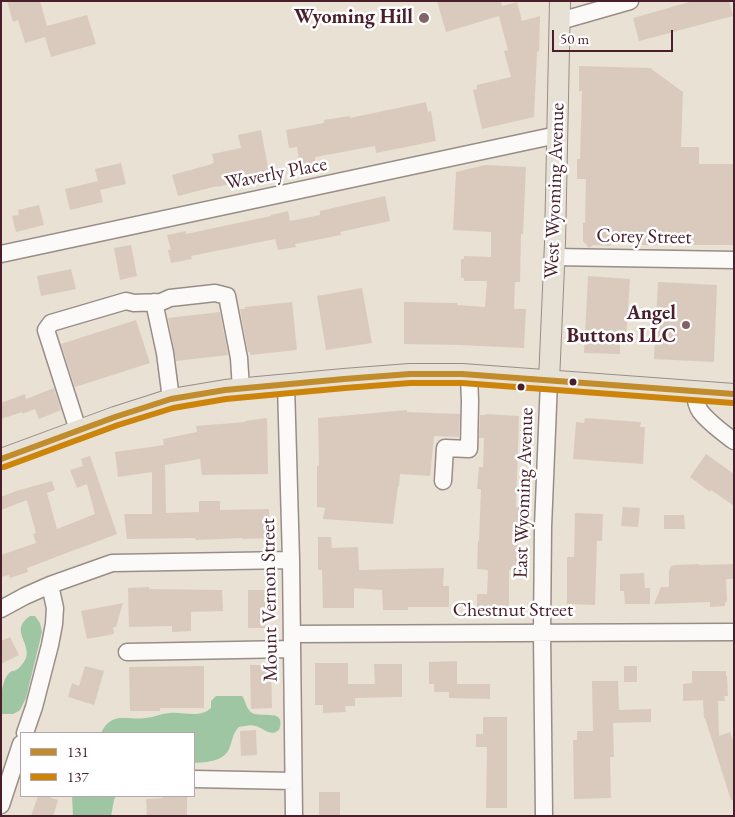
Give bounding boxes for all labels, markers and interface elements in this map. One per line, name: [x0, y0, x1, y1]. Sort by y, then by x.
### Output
place label: Wyoming Hill: [294, 6, 413, 30]
marker: Wyoming Hill: [417, 11, 431, 25]
scale bar: [555, 20, 676, 52]
text: 50 m: [560, 29, 589, 48]
street label: West Wyoming Avenue: [540, 102, 570, 280]
street label: Waverly Place: [223, 152, 329, 196]
street label: Corey Street: [596, 224, 692, 250]
place label: Angel Buttons LLC: [567, 302, 676, 349]
marker: Angel Buttons LLC: [680, 319, 692, 331]
unlabelled marker: [568, 377, 578, 387]
unlabelled marker: [516, 382, 526, 392]
street label: East Wyoming Avenue: [509, 407, 539, 579]
street label: Mount Vernon Street: [257, 518, 283, 682]
street label: Chestnut Street: [453, 599, 573, 623]
legend: [20, 732, 195, 797]
text: 131: [67, 742, 89, 761]
text: 137: [67, 767, 89, 786]

